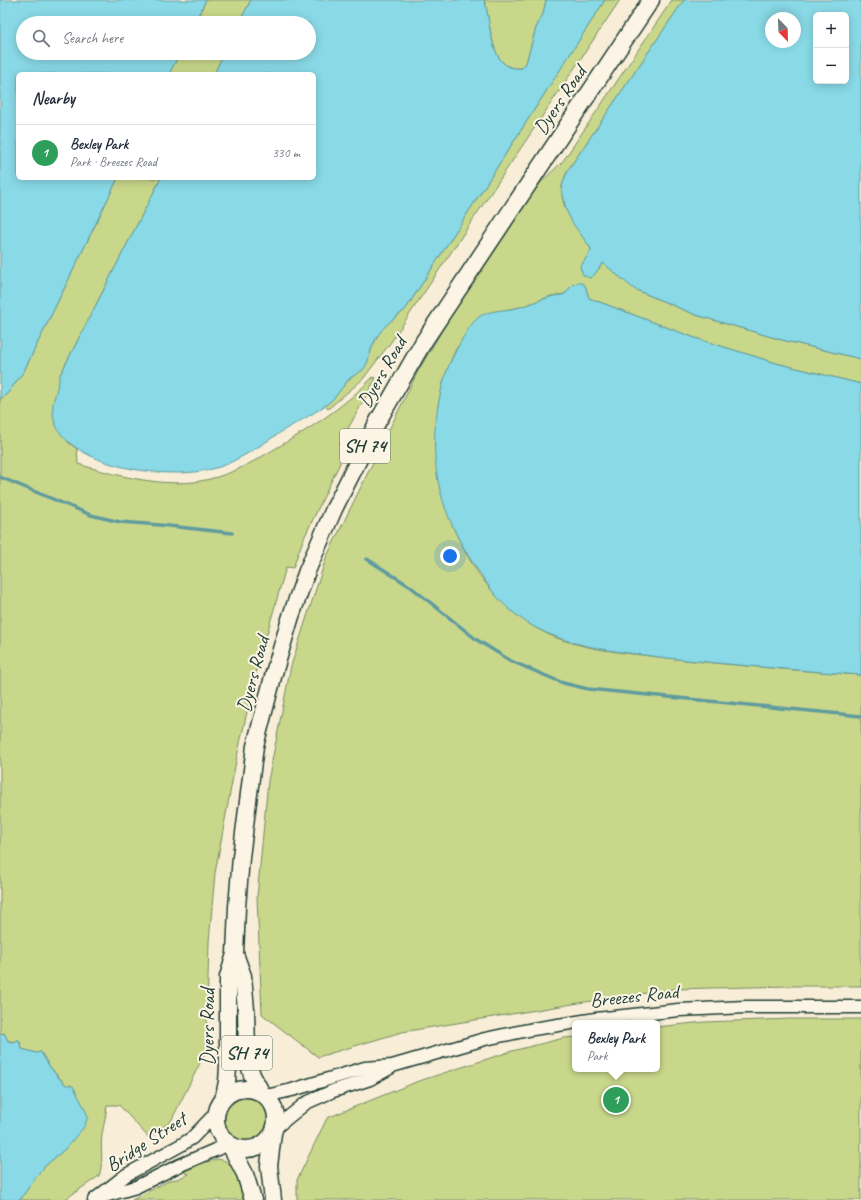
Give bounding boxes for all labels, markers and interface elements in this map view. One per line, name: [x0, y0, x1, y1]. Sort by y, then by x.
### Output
north arrow: [765, 12, 801, 48]
map controls: [813, 12, 849, 84]
button: +: [813, 12, 849, 48]
search box: [16, 16, 316, 60]
icon: search: [30, 27, 52, 49]
text: Search here: [62, 29, 123, 48]
button: −: [813, 48, 849, 84]
street label: Dyers Road: [528, 58, 594, 139]
text: Nearby: [32, 88, 75, 109]
text: Bexley Park: [70, 135, 128, 154]
text: 1: [42, 145, 48, 161]
text: 330 m: [272, 145, 300, 161]
text: Park · Breezes Road: [70, 154, 157, 170]
street label: Dyers Road: [352, 330, 414, 412]
road number: SH 74: [340, 429, 390, 463]
your location: [440, 546, 460, 566]
street label: Dyers Road: [231, 630, 276, 715]
street label: Breezes Road: [589, 979, 682, 1013]
street label: Dyers Road: [195, 985, 220, 1066]
popup: [572, 1020, 660, 1072]
text: Bexley Park: [587, 1029, 645, 1048]
road number: SH 74: [222, 1036, 272, 1070]
text: Park: [587, 1048, 608, 1064]
pin: 1: [603, 1085, 629, 1115]
street label: Bridge Street: [101, 1105, 194, 1177]

